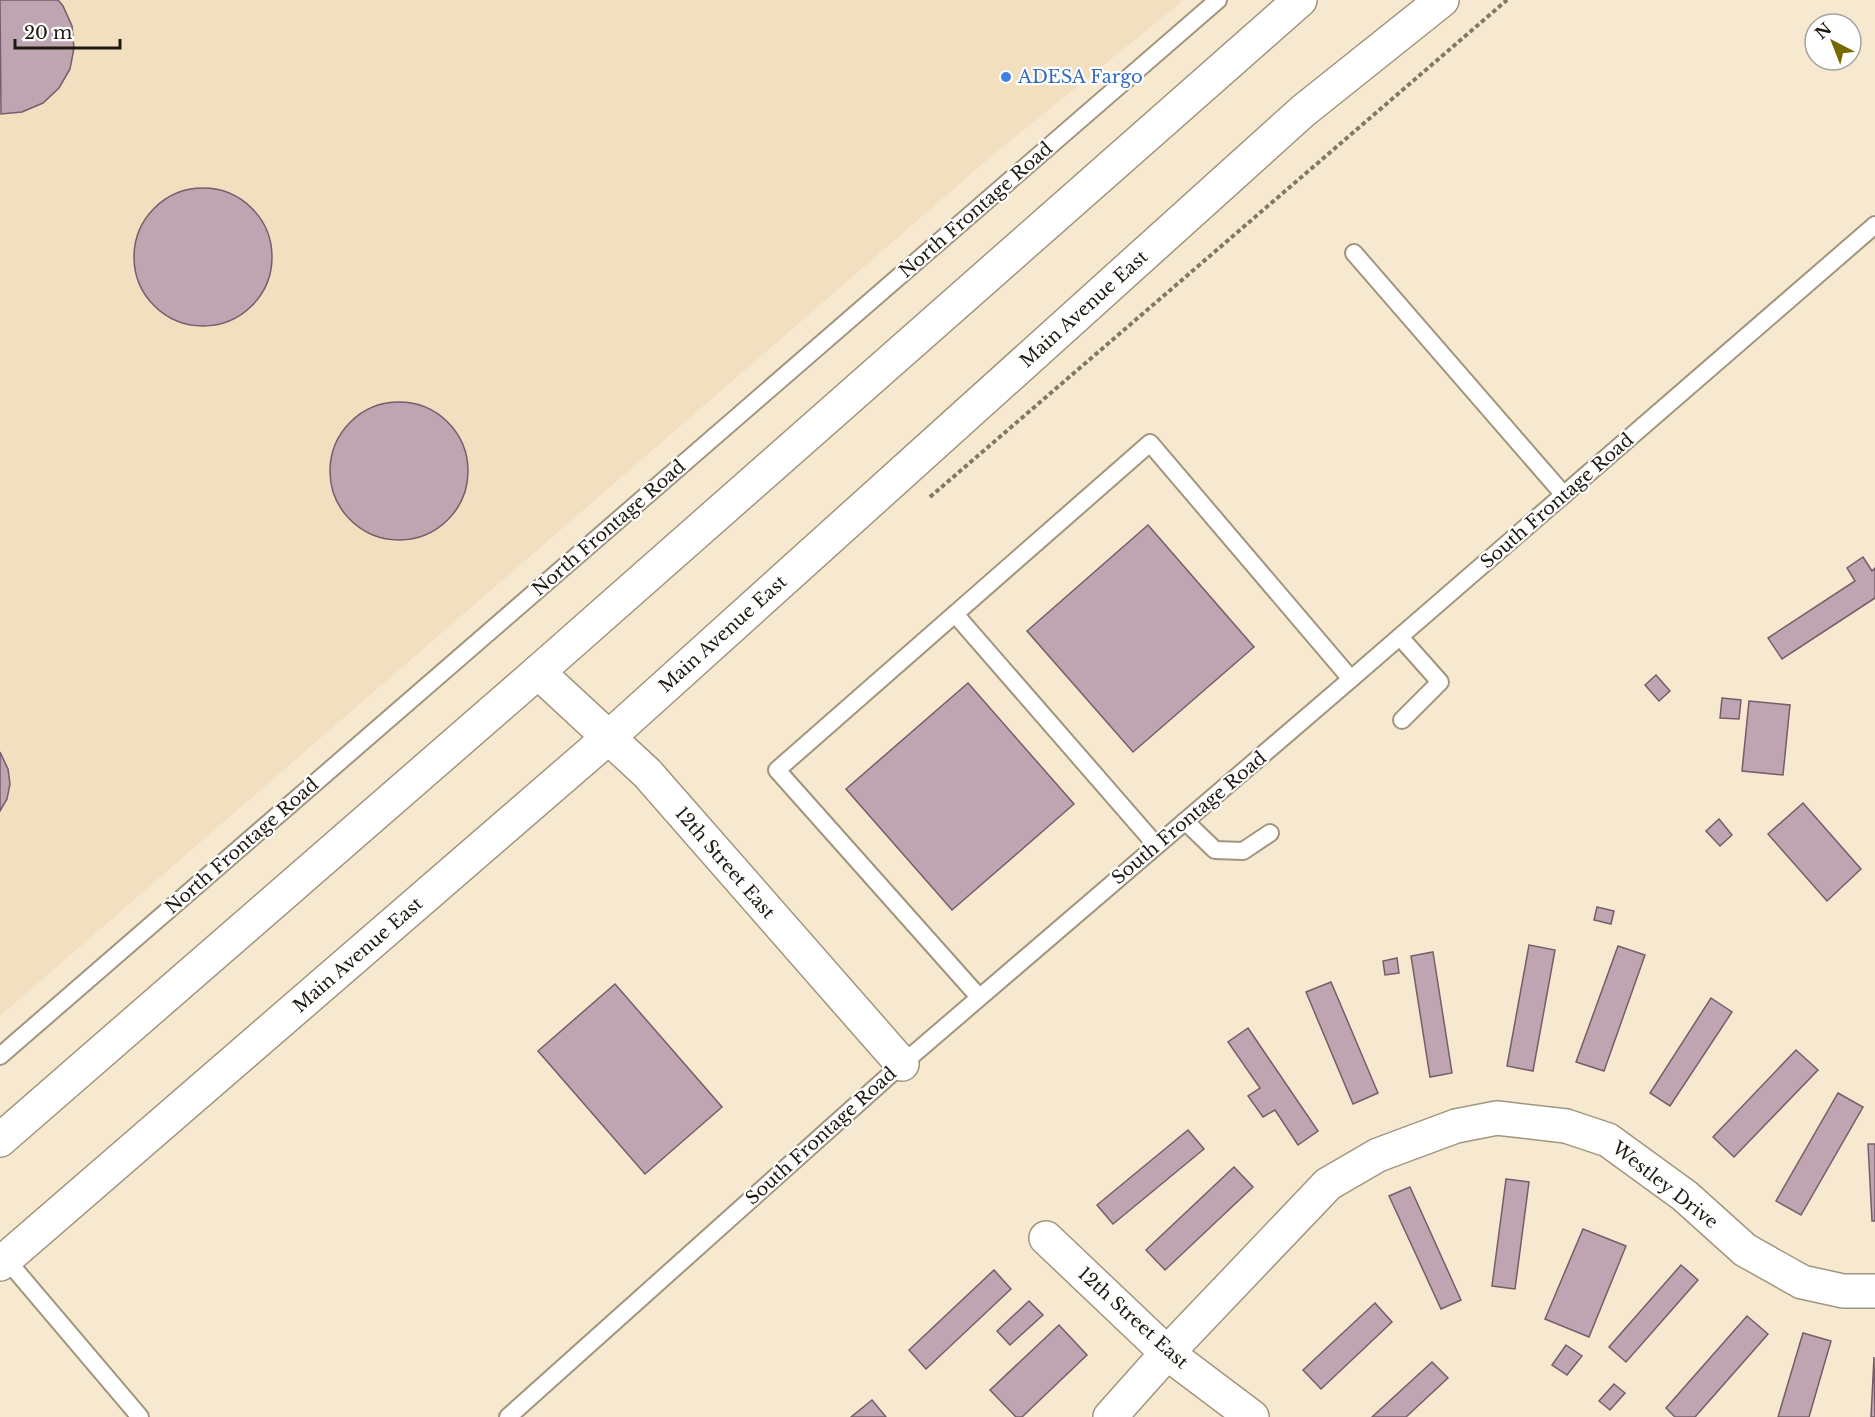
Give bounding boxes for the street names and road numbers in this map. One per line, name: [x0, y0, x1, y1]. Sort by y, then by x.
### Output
street label: North Frontage Road: [895, 138, 1057, 282]
street label: Main Avenue East: [1016, 246, 1153, 372]
street label: South Frontage Road: [1476, 429, 1638, 573]
street label: North Frontage Road: [528, 456, 690, 600]
street label: Main Avenue East: [655, 571, 792, 697]
street label: South Frontage Road: [1107, 747, 1271, 889]
street label: North Frontage Road: [161, 774, 323, 918]
street label: 12th Street East: [671, 803, 780, 923]
street label: Main Avenue East: [289, 893, 427, 1017]
street label: South Frontage Road: [741, 1063, 901, 1209]
street label: Westley Drive: [1607, 1136, 1722, 1233]
street label: 12th Street East: [1073, 1263, 1193, 1373]

